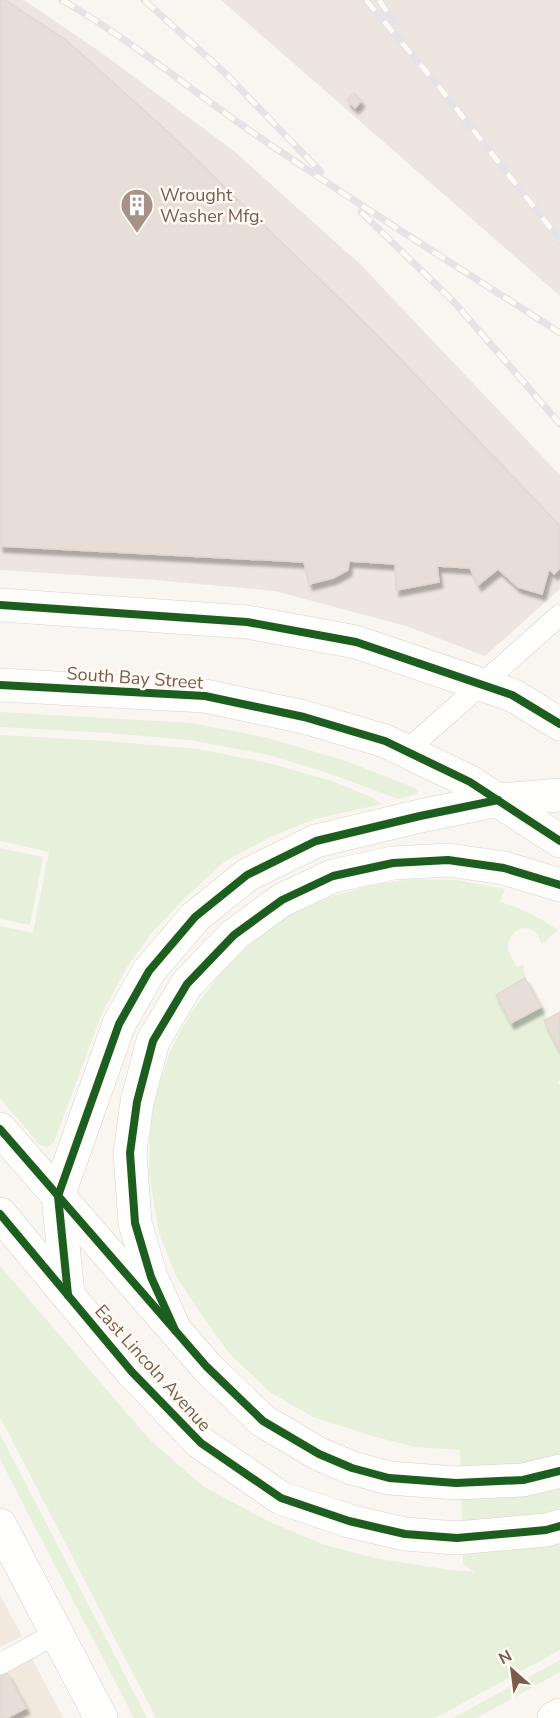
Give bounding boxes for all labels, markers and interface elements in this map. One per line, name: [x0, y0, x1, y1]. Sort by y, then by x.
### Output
place label: Wrought Washer Mfg.: [160, 183, 264, 228]
building icon: Wrought Washer Mfg.: [119, 187, 155, 234]
street label: South Bay Street: [66, 661, 205, 695]
street label: East Lincoln Avenue: [89, 1299, 217, 1437]
north arrow: [482, 1640, 542, 1700]
text: N: [495, 1645, 516, 1670]

